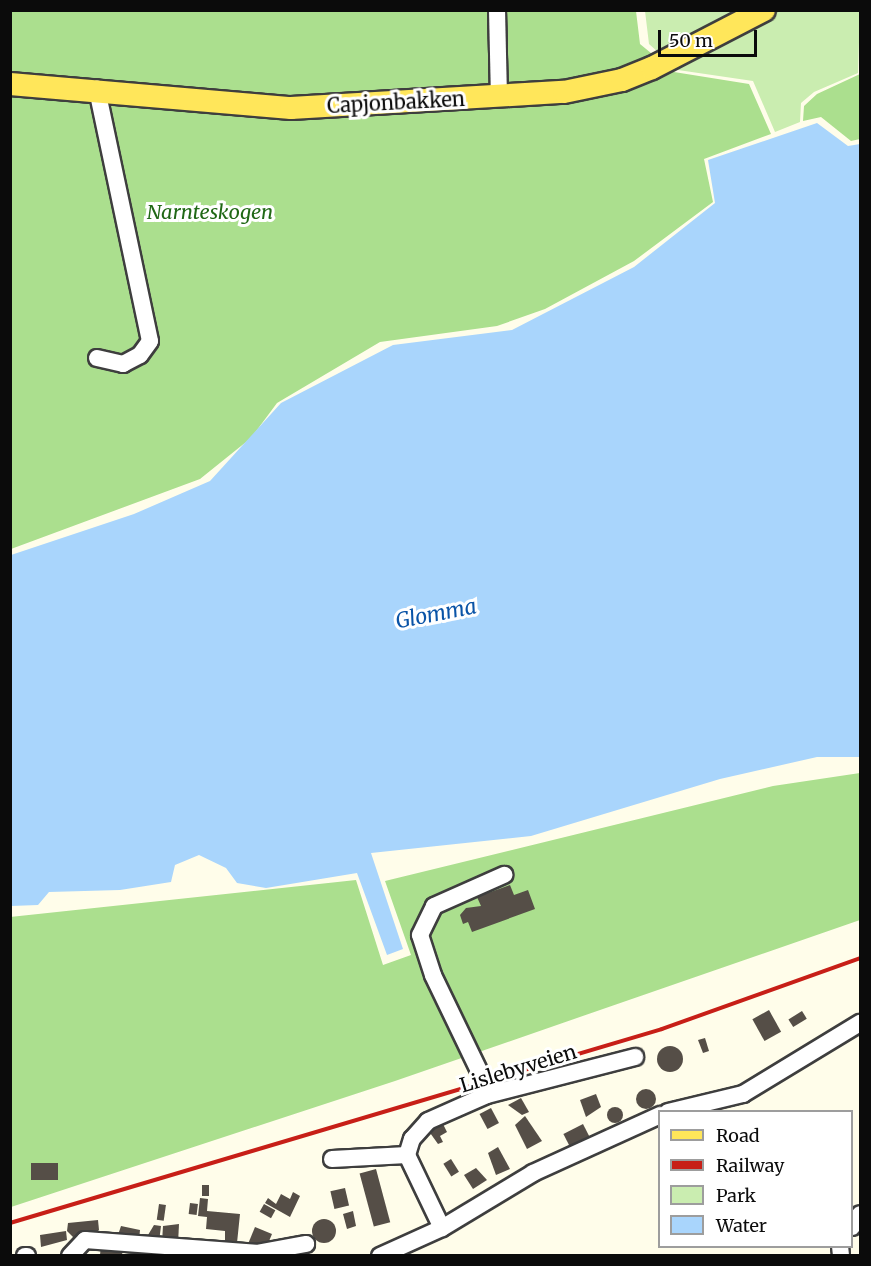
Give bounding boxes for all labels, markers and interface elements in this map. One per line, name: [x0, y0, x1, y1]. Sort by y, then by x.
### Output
scale bar: [661, 18, 760, 56]
text: 50 m: [669, 29, 713, 52]
street label: Capjonbakken: [326, 86, 466, 118]
park label: Narnteskogen: [147, 199, 273, 223]
water label: Glomma: [393, 594, 479, 634]
street label: Lislebyveien: [457, 1039, 579, 1097]
legend: [658, 1110, 853, 1248]
text: Road: [716, 1124, 760, 1147]
text: Railway: [716, 1154, 784, 1177]
text: Park: [716, 1184, 756, 1207]
text: Water: [716, 1214, 767, 1237]

